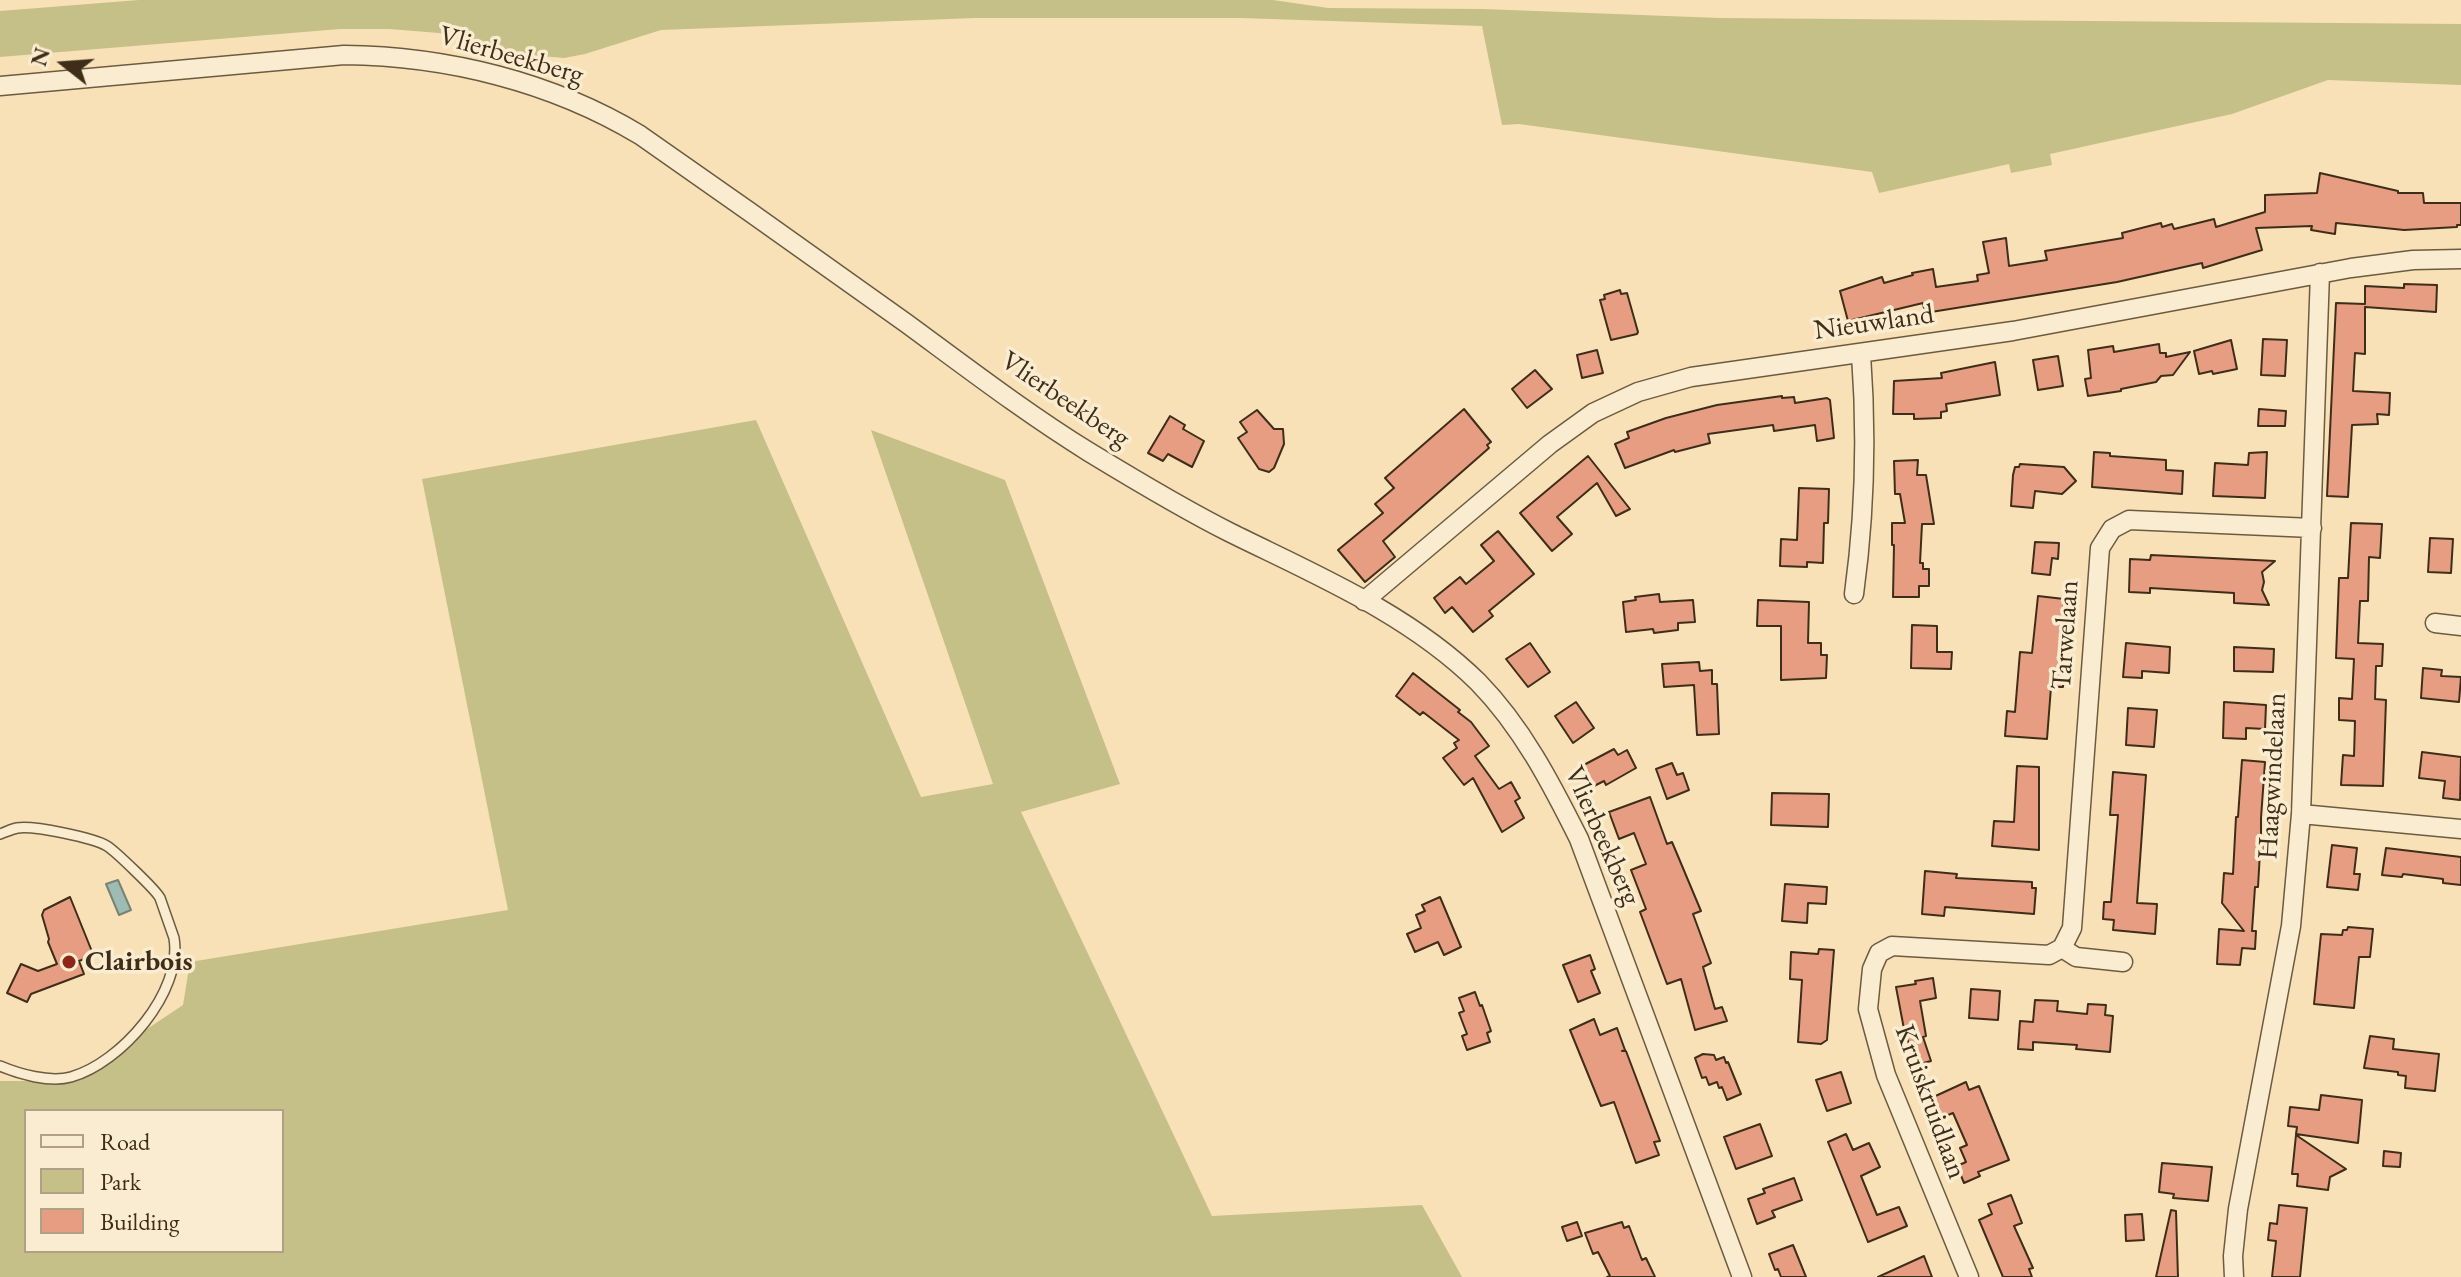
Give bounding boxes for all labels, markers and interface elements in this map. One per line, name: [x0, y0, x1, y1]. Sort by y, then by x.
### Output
street label: Vlierbeekberg: [435, 19, 587, 93]
north arrow: [24, 24, 104, 104]
text: N: [24, 44, 57, 70]
street label: Nieuwland: [1812, 298, 1936, 348]
street label: Vlierbeekberg: [994, 345, 1136, 455]
street label: Tarwelaan: [2045, 579, 2087, 691]
street label: Haagwindelaan: [2252, 692, 2294, 860]
street label: Vlierbeekberg: [1556, 761, 1648, 911]
place label: Clairbois: [85, 945, 193, 979]
marker: Clairbois: [60, 953, 78, 971]
street label: Kruiskruidlaan: [1887, 1021, 1973, 1183]
legend: [24, 1109, 284, 1253]
text: Road: [100, 1126, 150, 1157]
text: Park: [100, 1166, 141, 1197]
text: Building: [100, 1206, 180, 1237]

